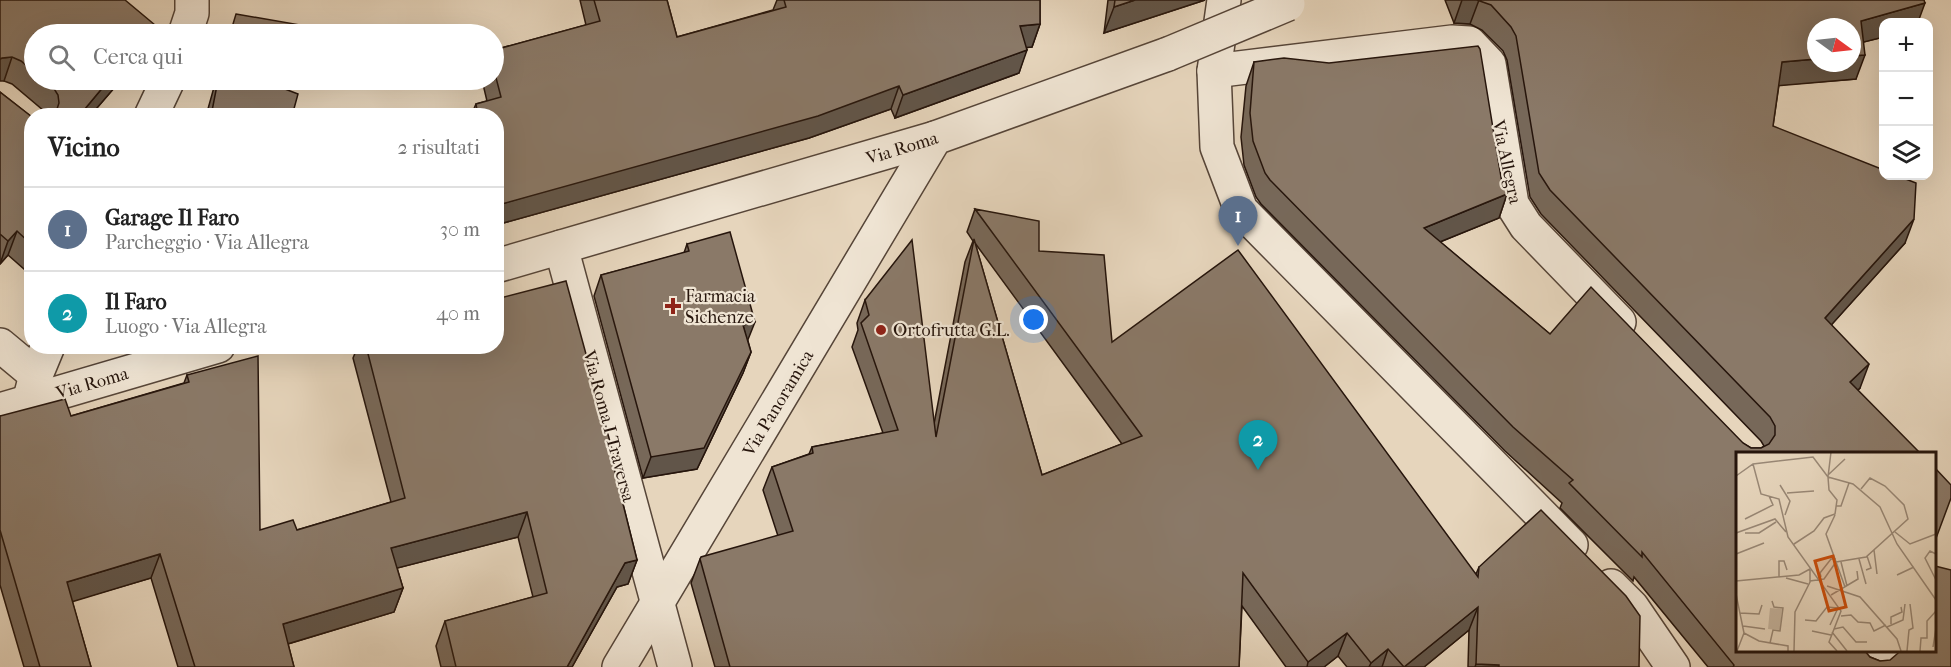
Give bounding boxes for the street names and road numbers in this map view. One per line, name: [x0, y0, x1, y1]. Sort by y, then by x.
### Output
street label: Via Allegra: [1487, 117, 1526, 207]
street label: Via Roma: [863, 127, 941, 170]
street label: Via Panoramica: [738, 346, 819, 461]
street label: Via Roma I Traversa: [578, 347, 639, 505]
street label: Via Roma: [53, 363, 131, 404]

